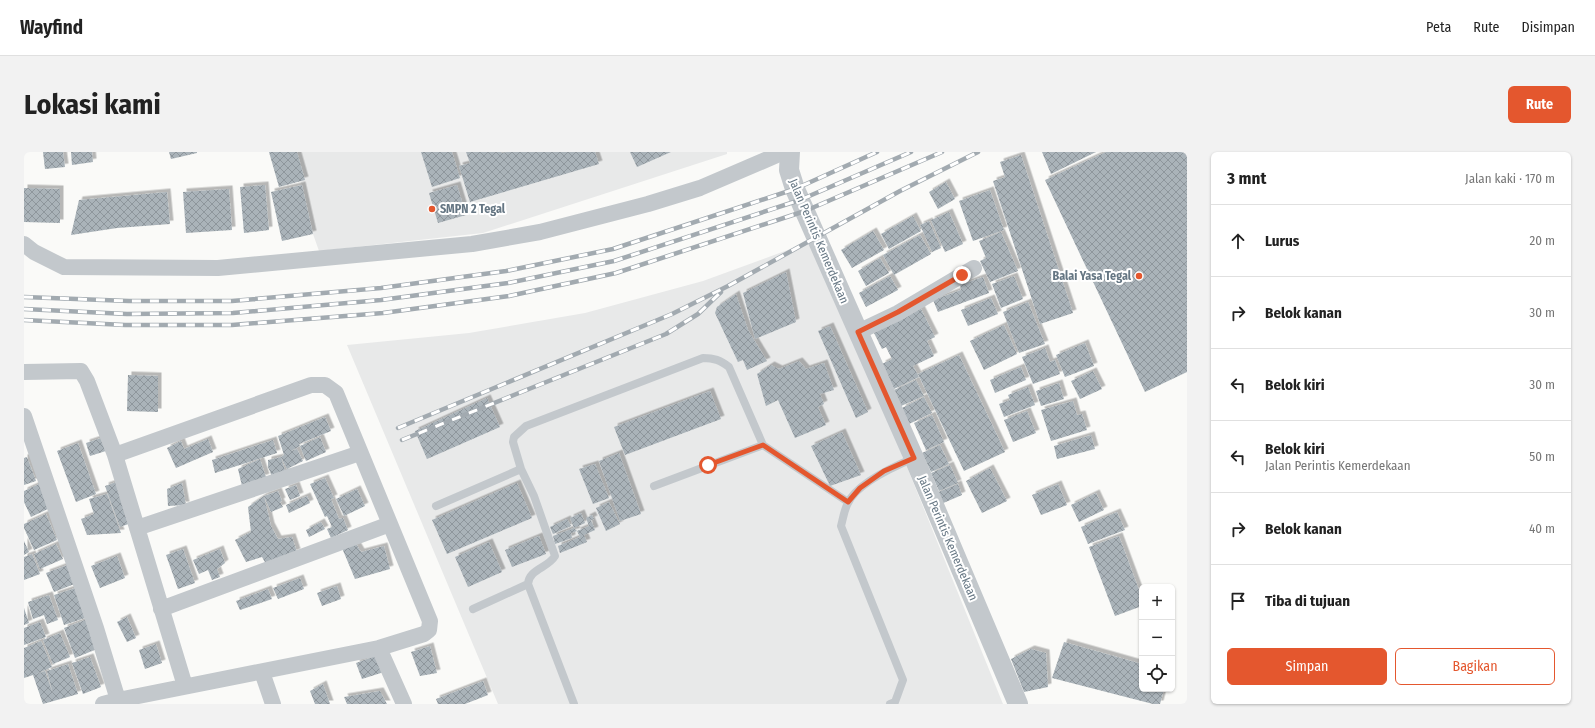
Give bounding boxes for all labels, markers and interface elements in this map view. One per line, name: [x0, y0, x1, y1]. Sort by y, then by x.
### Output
text: Wayfind: [20, 16, 83, 39]
text: Peta: [1426, 19, 1451, 36]
text: Rute: [1473, 19, 1500, 36]
text: Disimpan: [1522, 19, 1575, 36]
button: Rute: [1508, 86, 1571, 123]
text: Lokasi kami: [24, 88, 161, 121]
text: 3 mnt: [1227, 168, 1266, 189]
text: Jalan kaki · 170 m: [1465, 171, 1555, 186]
street label: Jalan Perintis Kemerdekaan: [786, 176, 852, 306]
place label: SMPN 2 Tegal: [440, 202, 506, 216]
marker: SMPN 2 Tegal: [427, 204, 437, 214]
icon: ahead: [1227, 230, 1249, 252]
text: Lurus: [1265, 232, 1299, 250]
text: 20 m: [1529, 233, 1555, 248]
route end: [953, 266, 971, 284]
place label: Balai Yasa Tegal: [1053, 269, 1132, 283]
marker: Balai Yasa Tegal: [1134, 271, 1144, 281]
icon: right: [1227, 302, 1249, 324]
text: Belok kanan: [1265, 304, 1342, 322]
text: 30 m: [1529, 305, 1555, 320]
icon: left: [1227, 374, 1249, 396]
text: Belok kiri: [1265, 376, 1325, 394]
text: 30 m: [1529, 377, 1555, 392]
text: Belok kiri: [1265, 440, 1325, 458]
icon: left: [1227, 446, 1249, 468]
text: 50 m: [1529, 449, 1555, 464]
route start: [699, 456, 717, 474]
text: Jalan Perintis Kemerdekaan: [1265, 458, 1411, 473]
street label: Jalan Perintis Kemerdekaan: [915, 473, 981, 603]
icon: right: [1227, 518, 1249, 540]
text: Belok kanan: [1265, 520, 1342, 538]
text: 40 m: [1529, 521, 1555, 536]
map controls: [1139, 584, 1175, 692]
button: +: [1139, 584, 1175, 620]
icon: arrive: [1227, 590, 1249, 612]
text: Tiba di tujuan: [1265, 592, 1350, 610]
button: −: [1139, 620, 1175, 656]
button: Simpan: [1227, 648, 1387, 685]
button: Bagikan: [1395, 648, 1555, 685]
button: locate: [1139, 656, 1175, 692]

